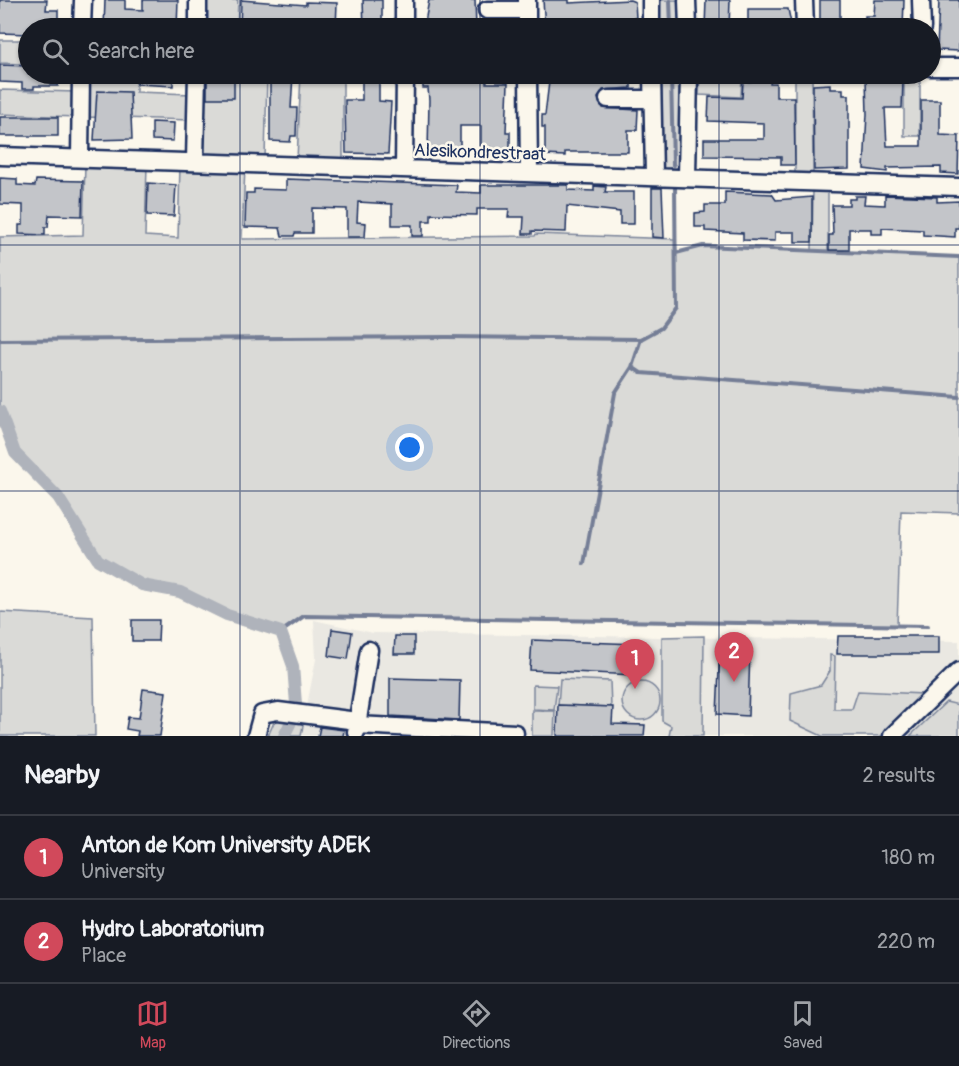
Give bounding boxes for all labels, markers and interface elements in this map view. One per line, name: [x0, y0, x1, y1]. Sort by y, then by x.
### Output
search box: [18, 18, 941, 84]
icon: search: [39, 35, 72, 68]
text: Search here: [87, 37, 194, 65]
street label: Alesikondrestraat: [414, 139, 547, 166]
your location: [395, 433, 424, 462]
pin: 2: [714, 632, 754, 682]
pin: 1: [616, 640, 654, 689]
text: Nearby: [24, 759, 100, 791]
text: 2 results: [863, 763, 935, 788]
text: Anton de Kom University ADEK: [81, 831, 370, 859]
text: 1: [40, 845, 47, 870]
text: 180 m: [881, 845, 935, 870]
text: University: [81, 859, 165, 884]
text: Hydro Laboratorium: [81, 915, 264, 943]
text: 2: [38, 929, 49, 954]
text: 220 m: [877, 929, 935, 954]
text: Place: [81, 943, 126, 968]
tab: Map: [136, 997, 169, 1053]
tab: Directions: [442, 997, 510, 1053]
tab: Saved: [783, 997, 823, 1053]

